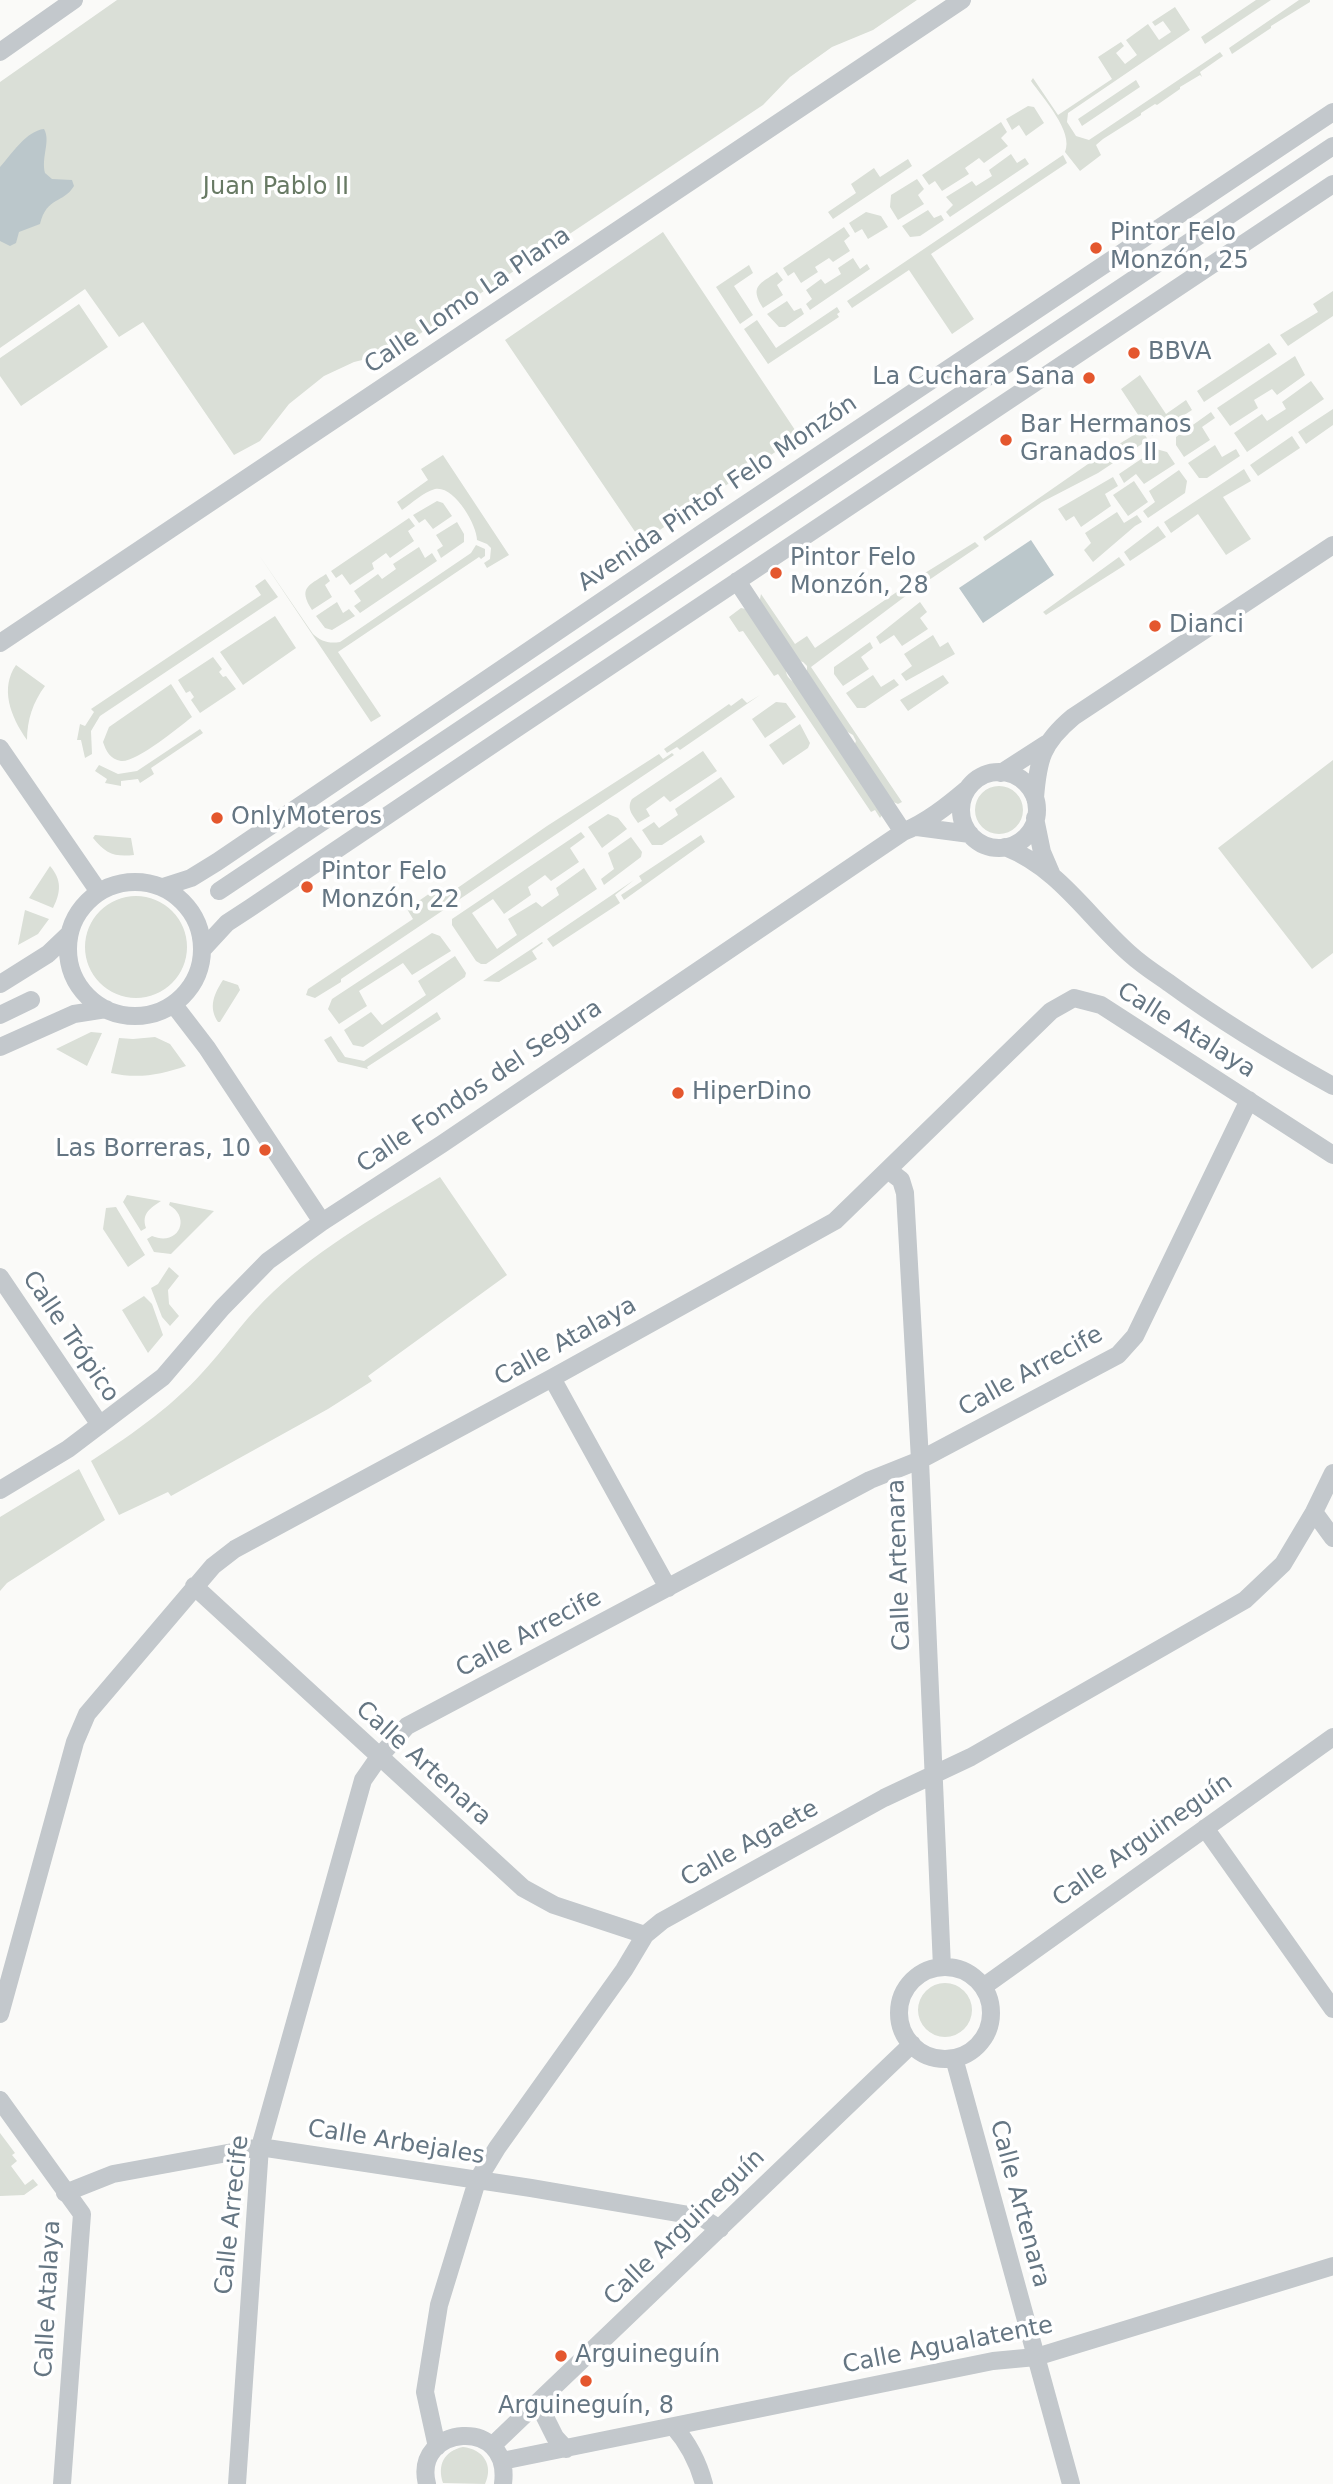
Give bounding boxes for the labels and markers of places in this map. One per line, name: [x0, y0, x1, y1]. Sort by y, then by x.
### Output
place label: Pintor Felo Monzón, 25: [1110, 220, 1249, 276]
marker: Pintor Felo Monzón, 25: [1088, 240, 1104, 256]
place label: BBVA: [1148, 339, 1211, 367]
marker: BBVA: [1126, 345, 1142, 361]
place label: La Cuchara Sana: [872, 364, 1075, 392]
marker: La Cuchara Sana: [1081, 370, 1097, 386]
place label: Bar Hermanos Granados II: [1020, 412, 1191, 468]
marker: Bar Hermanos Granados II: [998, 432, 1014, 448]
place label: Pintor Felo Monzón, 28: [790, 545, 929, 601]
marker: Pintor Felo Monzón, 28: [768, 565, 784, 581]
place label: Dianci: [1169, 612, 1244, 640]
marker: Dianci: [1147, 618, 1163, 634]
place label: OnlyMoteros: [231, 804, 382, 832]
marker: OnlyMoteros: [209, 810, 225, 826]
place label: Pintor Felo Monzón, 22: [321, 859, 460, 915]
marker: Pintor Felo Monzón, 22: [299, 879, 315, 895]
place label: HiperDino: [692, 1079, 812, 1107]
marker: HiperDino: [670, 1085, 686, 1101]
place label: Las Borreras, 10: [55, 1136, 251, 1164]
marker: Las Borreras, 10: [257, 1142, 273, 1158]
place label: Arguineguín: [575, 2342, 720, 2370]
marker: Arguineguín: [553, 2348, 569, 2364]
marker: Arguineguín, 8: [578, 2373, 594, 2389]
place label: Arguineguín, 8: [498, 2393, 674, 2421]

